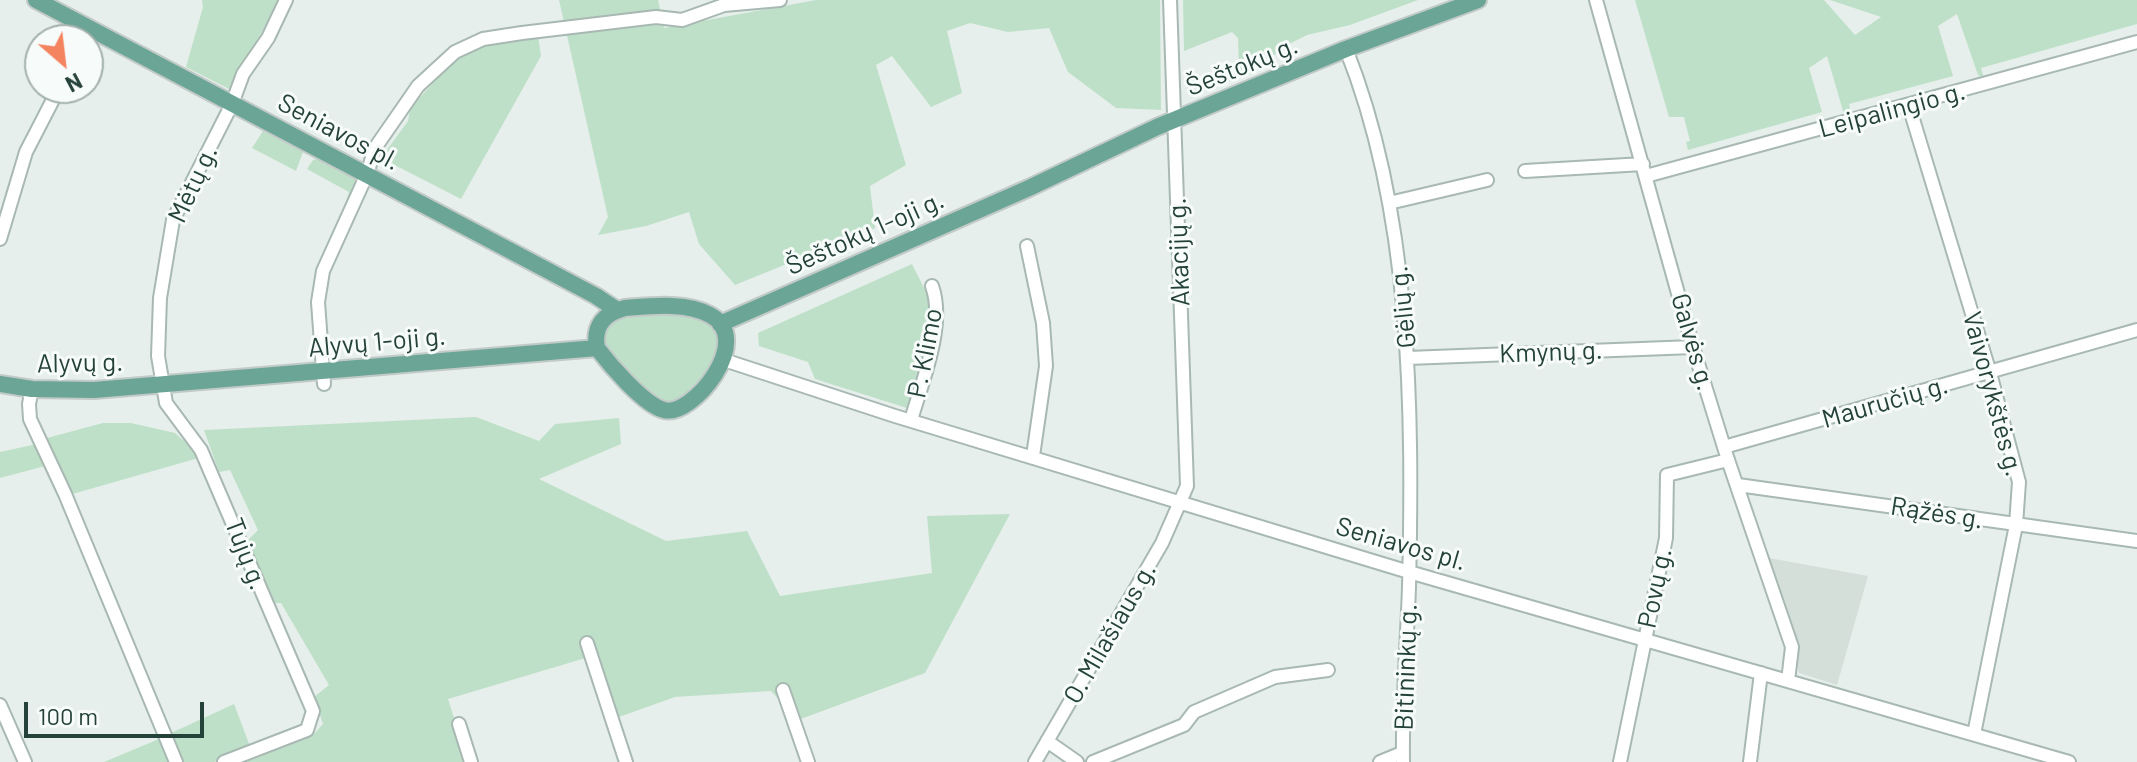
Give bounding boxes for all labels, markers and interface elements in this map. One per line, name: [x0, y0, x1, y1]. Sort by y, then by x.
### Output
north arrow: [24, 24, 104, 104]
street label: Šeštokų g.: [1181, 29, 1303, 103]
text: N: [62, 69, 87, 98]
street label: Leipalingio g.: [1815, 75, 1969, 145]
street label: Seniavos pl.: [272, 87, 406, 177]
street label: Mėtų g.: [162, 140, 224, 228]
street label: Šeštokų 1-oji g.: [781, 184, 949, 282]
street label: Akacijų g.: [1162, 197, 1196, 307]
street label: Gėlių g.: [1383, 264, 1423, 350]
street label: Galvės g.: [1664, 290, 1722, 394]
street label: P. Klimo: [901, 305, 949, 401]
street label: Vaivorykštės g.: [1956, 308, 2030, 480]
street label: Alyvų 1-oji g.: [307, 320, 447, 364]
street label: Kmynų g.: [1499, 335, 1603, 369]
street label: Alyvų g.: [37, 347, 123, 379]
street label: Mauručių g.: [1818, 369, 1952, 435]
street label: Rąžės g.: [1889, 490, 1985, 536]
street label: Seniavos pl.: [1332, 511, 1470, 577]
street label: Tujų g.: [218, 514, 274, 594]
street label: Povų g.: [1631, 545, 1679, 631]
street label: O. Milašiaus g.: [1057, 557, 1163, 709]
street label: Bitininkų g.: [1388, 603, 1424, 731]
scale bar: [28, 686, 208, 736]
text: 100 m: [38, 701, 98, 730]

